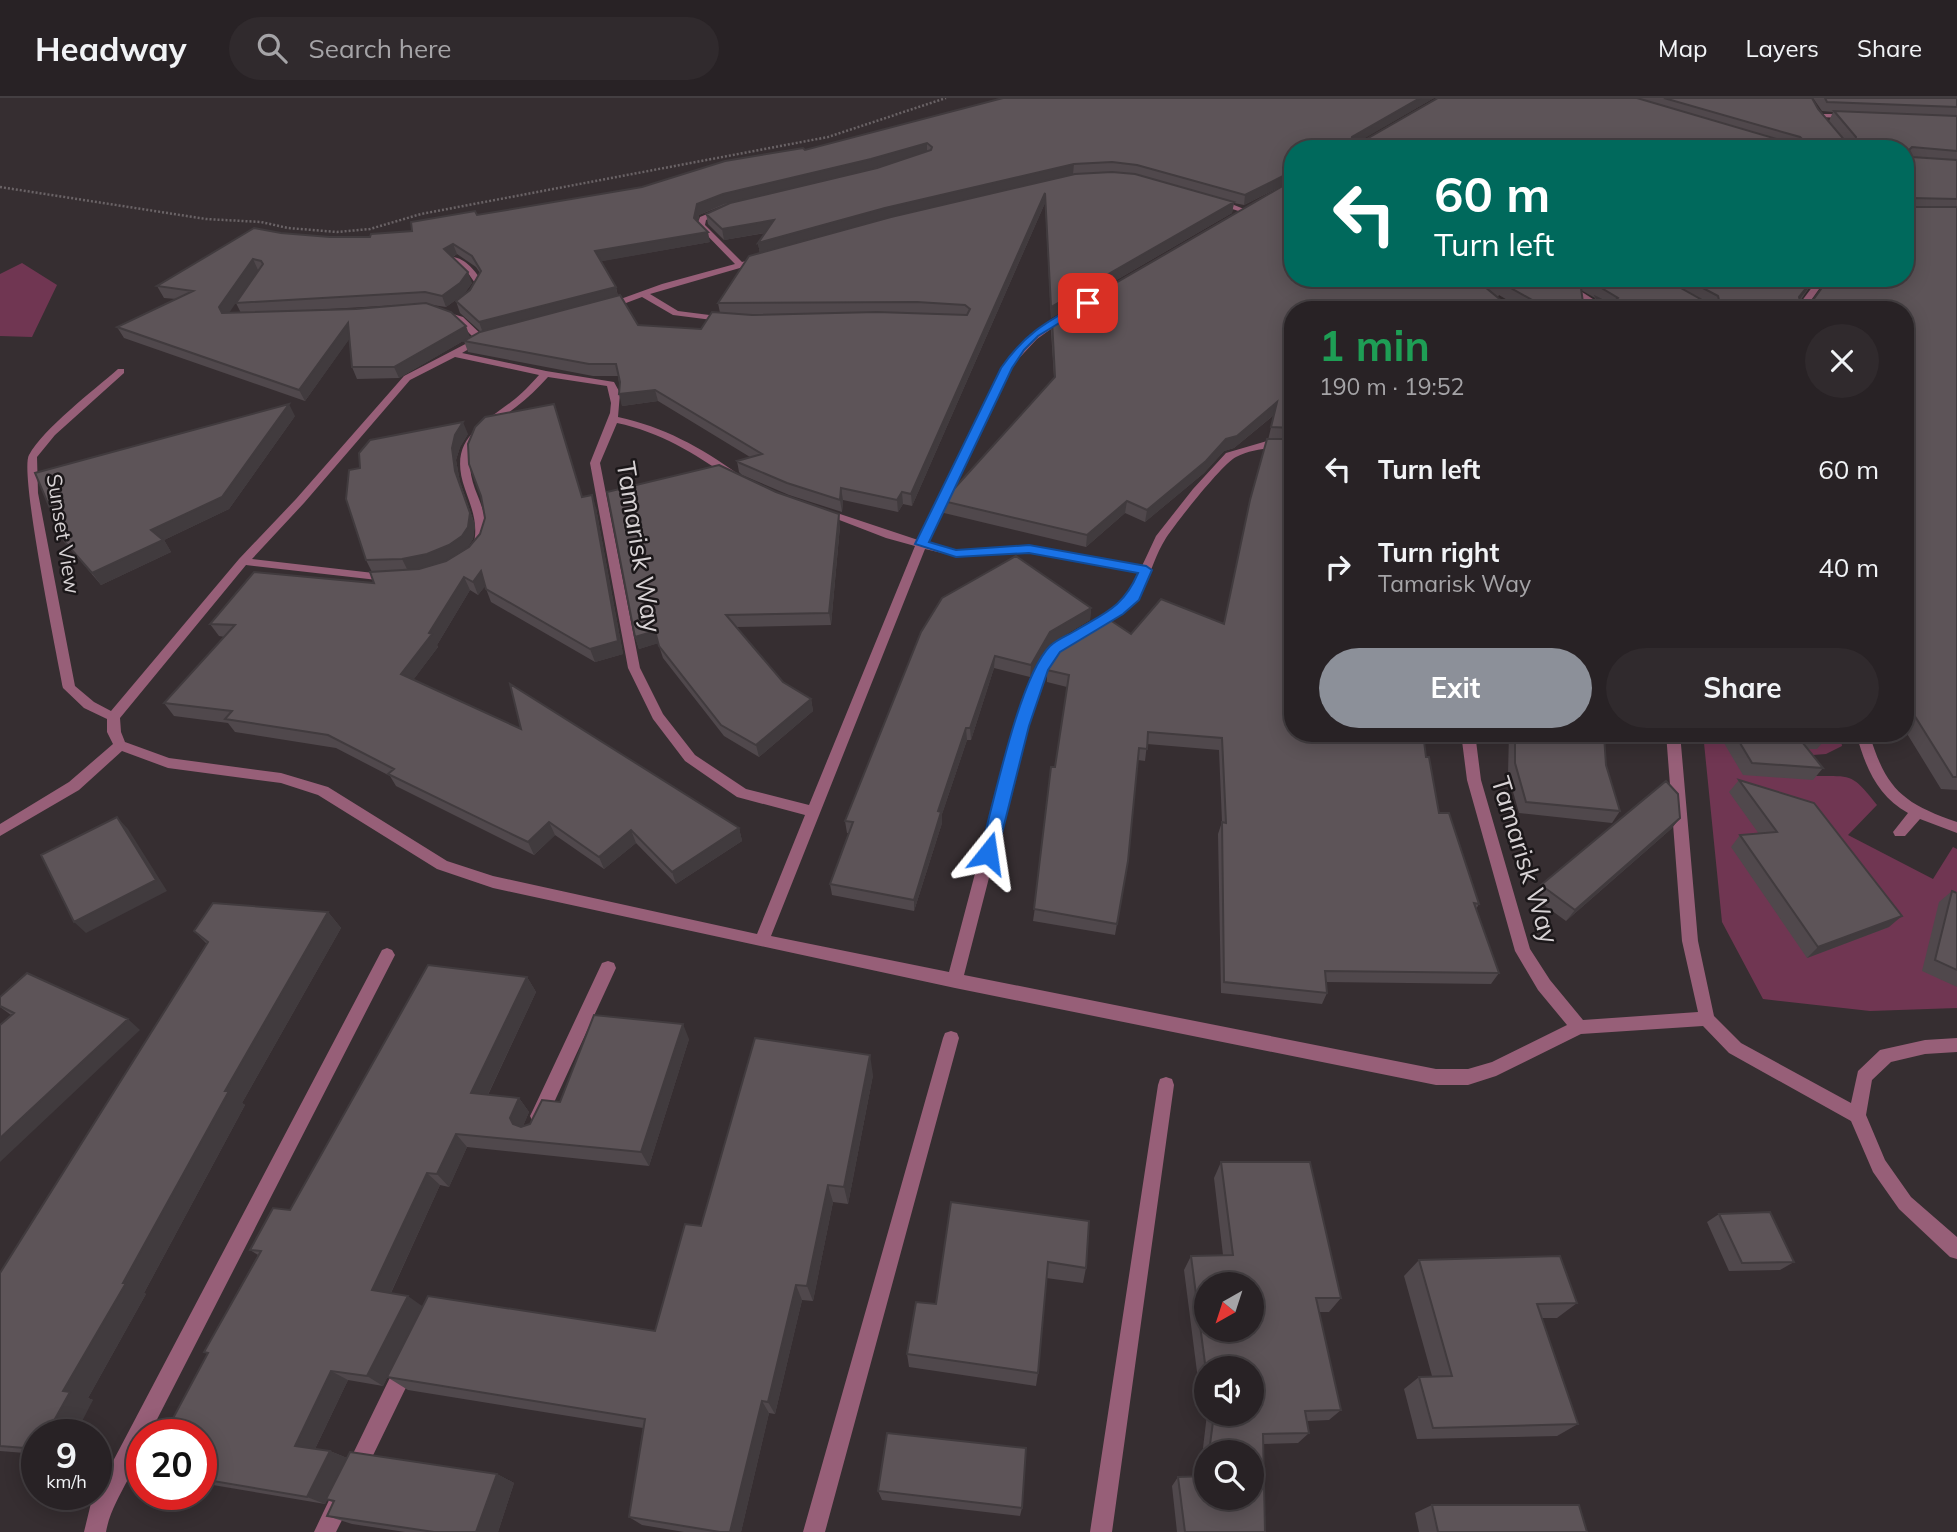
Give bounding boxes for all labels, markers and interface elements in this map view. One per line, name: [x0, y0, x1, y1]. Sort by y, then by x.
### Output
search box: [229, 17, 719, 80]
text: Headway: [35, 28, 187, 69]
icon: search: [253, 29, 291, 67]
text: Search here: [309, 32, 451, 65]
text: Map: [1658, 33, 1707, 63]
text: Layers: [1745, 33, 1819, 63]
text: Share: [1857, 33, 1922, 63]
text: 60 m: [1434, 163, 1550, 224]
icon: left: [1319, 168, 1410, 259]
text: Turn left: [1434, 224, 1554, 264]
pin: [1058, 273, 1118, 333]
icon: arrive: [1069, 284, 1107, 322]
text: 1 min: [1319, 319, 1430, 372]
button: close: [1805, 324, 1879, 398]
text: 190 m · 19:52: [1319, 372, 1464, 401]
icon: left: [1319, 450, 1357, 488]
text: Turn left: [1378, 453, 1480, 486]
text: 60 m: [1818, 453, 1879, 486]
street label: Tamarisk Way: [610, 459, 669, 635]
street label: Sunset View: [42, 472, 86, 596]
text: Turn right: [1378, 536, 1499, 569]
icon: right: [1319, 548, 1357, 586]
text: 40 m: [1818, 551, 1879, 584]
text: Tamarisk Way: [1378, 569, 1531, 598]
button: Exit: [1319, 648, 1592, 728]
button: Share: [1606, 648, 1879, 728]
street label: Tamarisk Way: [1484, 772, 1567, 948]
position arrow: [951, 816, 1025, 890]
north arrow: [1194, 1272, 1264, 1342]
map controls: [1194, 1272, 1264, 1510]
button: sound: [1194, 1356, 1264, 1426]
speed limit sign: 20: [126, 1419, 217, 1510]
text: 9: [56, 1433, 77, 1477]
button: search: [1194, 1440, 1264, 1510]
text: km/h: [46, 1470, 87, 1493]

